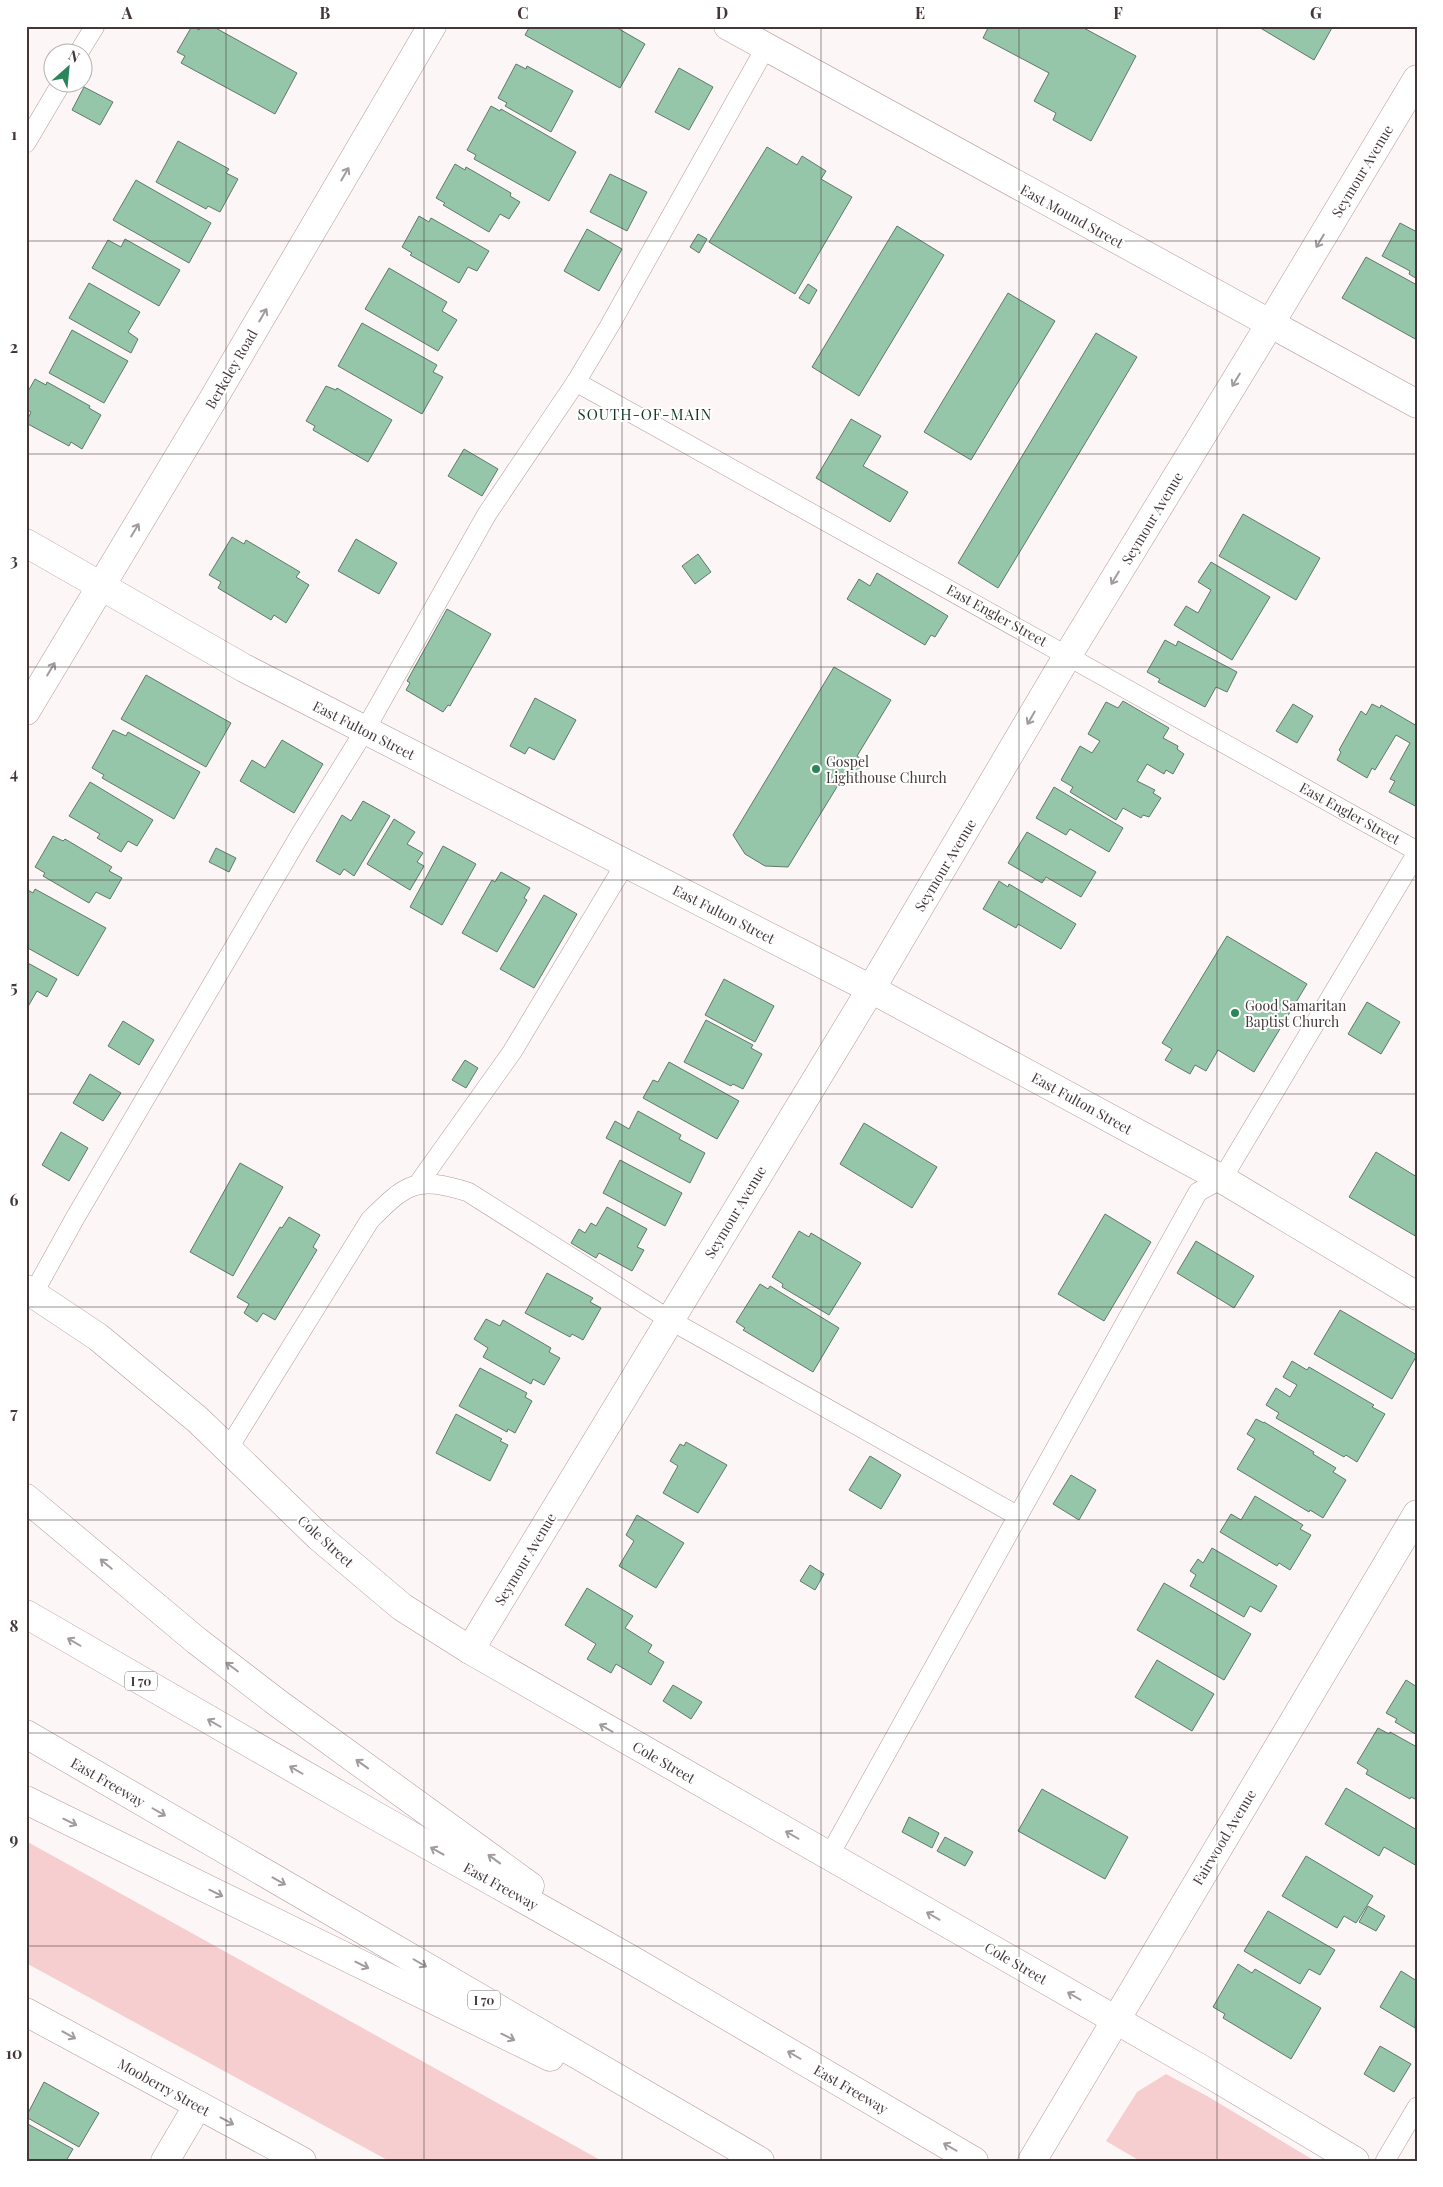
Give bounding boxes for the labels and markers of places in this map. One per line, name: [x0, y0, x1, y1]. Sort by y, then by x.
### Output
place label: Gospel Lighthouse Church: [826, 752, 948, 787]
marker: Gospel Lighthouse Church: [810, 763, 822, 775]
place label: Good Samaritan Baptist Church: [1245, 996, 1347, 1031]
marker: Good Samaritan Baptist Church: [1229, 1007, 1241, 1019]

